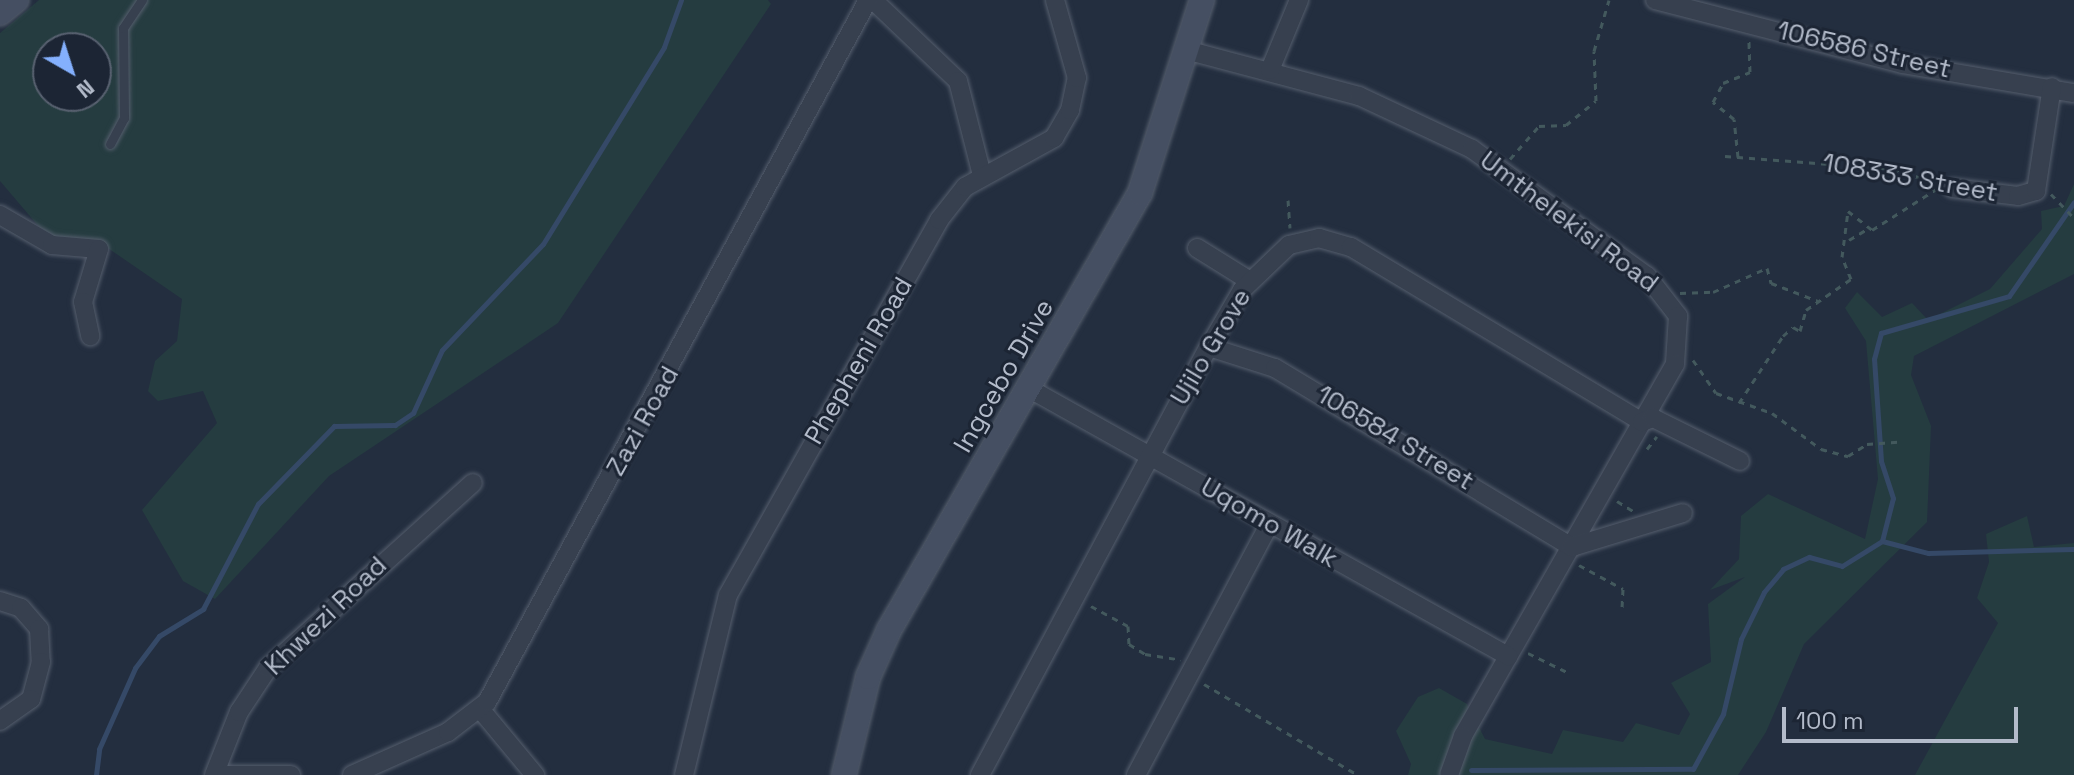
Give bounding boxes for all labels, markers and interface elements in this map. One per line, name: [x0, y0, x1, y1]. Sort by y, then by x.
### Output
street label: 106586 Street: [1774, 15, 1954, 85]
north arrow: [32, 32, 112, 112]
text: N: [71, 74, 100, 105]
street label: Umthelekisi Road: [1474, 145, 1664, 299]
street label: 108333 Street: [1820, 147, 2000, 209]
street label: Phepheni Road: [799, 272, 919, 450]
street label: Ujilo Grove: [1164, 283, 1258, 411]
street label: Ingcebo Drive: [948, 294, 1060, 458]
street label: Zazi Road: [600, 361, 686, 481]
street label: 106584 Street: [1311, 379, 1479, 497]
street label: Uqomo Walk: [1195, 471, 1343, 575]
street label: Khwezi Road: [258, 550, 394, 682]
scale bar: [1786, 691, 2022, 741]
text: 100 m: [1796, 705, 1864, 736]

